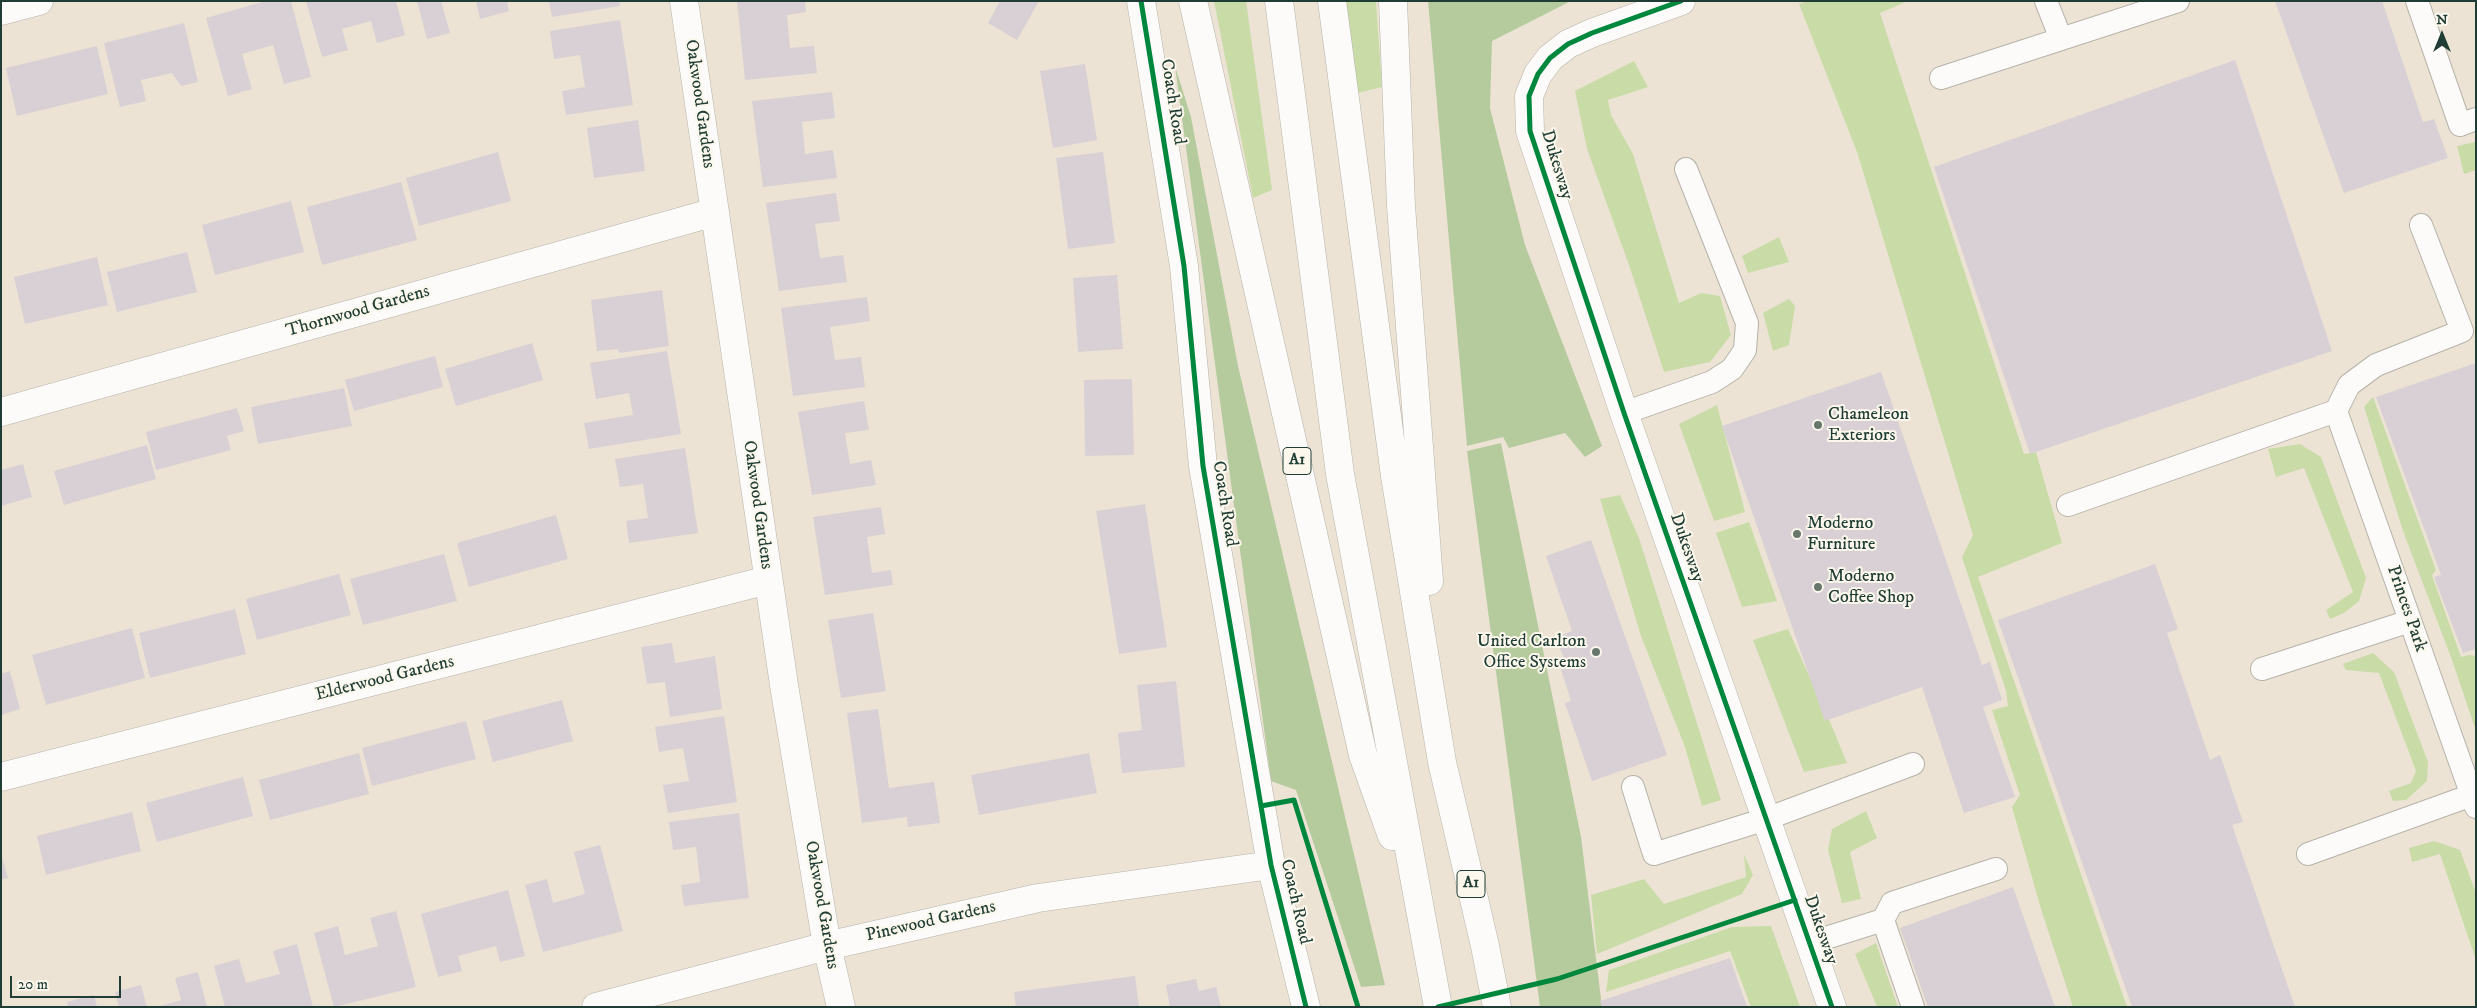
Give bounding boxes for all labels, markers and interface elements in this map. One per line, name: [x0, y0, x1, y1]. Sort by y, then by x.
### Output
north arrow: [2417, 10, 2467, 60]
text: N: [2436, 11, 2448, 29]
street label: Oakwood Gardens: [679, 38, 719, 170]
street label: Coach Road: [1155, 57, 1189, 147]
street label: Dukesway: [1535, 127, 1577, 203]
street label: Thornwood Gardens: [284, 281, 432, 343]
place label: Chameleon Exteriors: [1828, 404, 1909, 446]
marker: Chameleon Exteriors: [1812, 419, 1824, 431]
street label: Oakwood Gardens: [737, 439, 777, 571]
road number: A1: [1283, 448, 1311, 474]
street label: Coach Road: [1207, 459, 1241, 549]
street label: Dukesway: [1664, 510, 1708, 586]
place label: Moderno Furniture: [1807, 513, 1876, 556]
marker: Moderno Furniture: [1791, 528, 1803, 540]
street label: Princes Park: [2381, 563, 2431, 655]
place label: Moderno Coffee Shop: [1828, 566, 1914, 608]
marker: Moderno Coffee Shop: [1812, 581, 1824, 593]
place label: United Carlton Office Systems: [1477, 631, 1586, 674]
marker: United Carlton Office Systems: [1590, 646, 1602, 658]
street label: Elderwood Gardens: [313, 651, 457, 707]
street label: Oakwood Gardens: [799, 839, 843, 971]
street label: Coach Road: [1275, 857, 1315, 947]
road number: A1: [1457, 871, 1485, 898]
street label: Dukesway: [1798, 892, 1842, 968]
street label: Pinewood Gardens: [864, 897, 998, 947]
scale bar: [12, 966, 124, 998]
text: 20 m: [18, 975, 48, 994]

